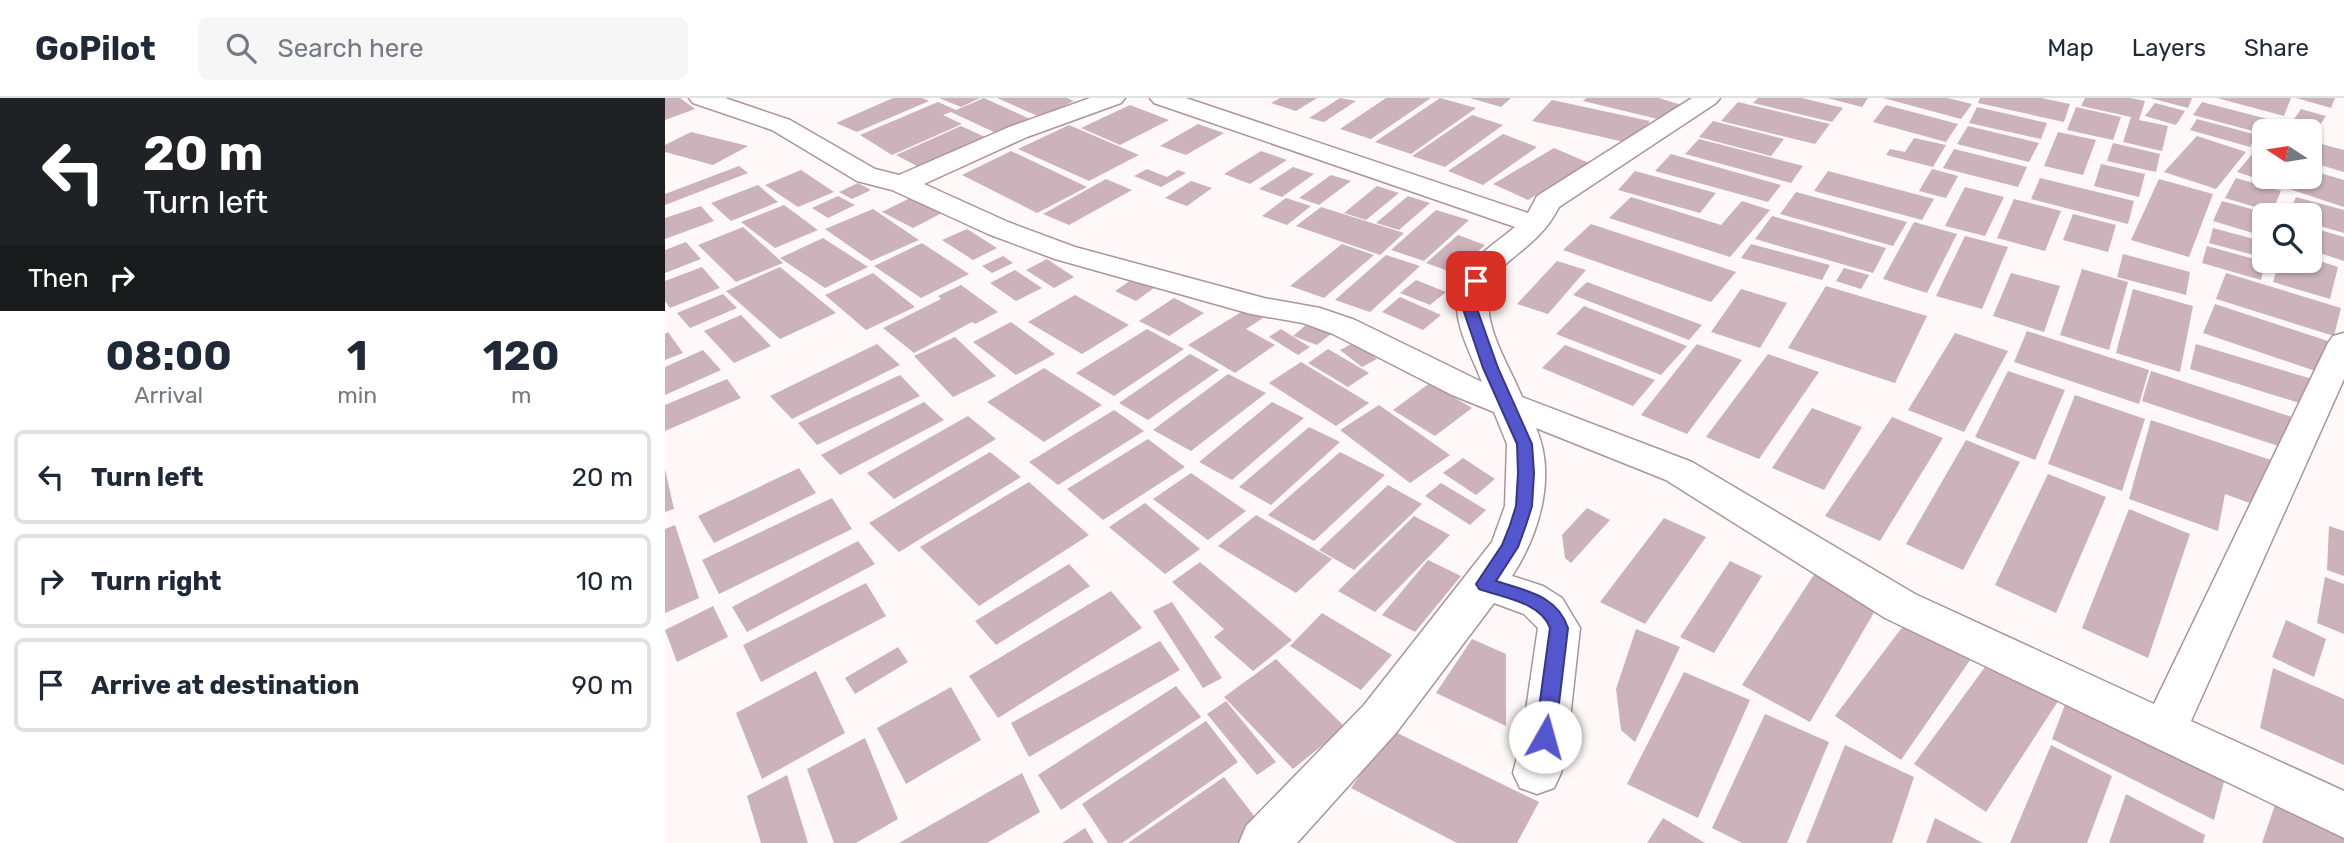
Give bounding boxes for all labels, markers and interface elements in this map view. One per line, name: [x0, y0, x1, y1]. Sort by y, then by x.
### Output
search box: [198, 17, 688, 80]
text: GoPilot: [35, 29, 156, 68]
icon: search: [222, 29, 260, 67]
text: Search here: [278, 33, 423, 64]
text: Map: [2047, 34, 2094, 62]
text: Layers: [2132, 34, 2206, 62]
text: Share: [2244, 34, 2309, 62]
north arrow: [2252, 119, 2322, 189]
map controls: [2252, 119, 2322, 273]
text: 20 m: [143, 124, 264, 182]
icon: left: [28, 126, 119, 217]
text: Turn left: [143, 183, 268, 221]
button: search: [2252, 203, 2322, 273]
pin: [1446, 251, 1506, 311]
icon: right: [103, 259, 141, 297]
icon: arrive: [1457, 262, 1495, 300]
text: Then: [28, 263, 89, 294]
text: 08:00: [105, 331, 232, 381]
text: 1: [347, 331, 368, 381]
text: 120: [483, 331, 559, 381]
text: Arrival: [134, 381, 203, 409]
text: min: [337, 381, 377, 409]
text: m: [511, 381, 531, 409]
icon: left: [32, 458, 70, 496]
text: Turn left: [91, 462, 203, 493]
text: 20 m: [572, 462, 633, 493]
icon: right: [32, 562, 70, 600]
text: Turn right: [91, 566, 221, 597]
text: 10 m: [576, 566, 633, 597]
icon: arrive: [32, 666, 70, 704]
text: Arrive at destination: [91, 670, 359, 701]
text: 90 m: [572, 670, 633, 701]
position arrow: [1508, 700, 1582, 774]

